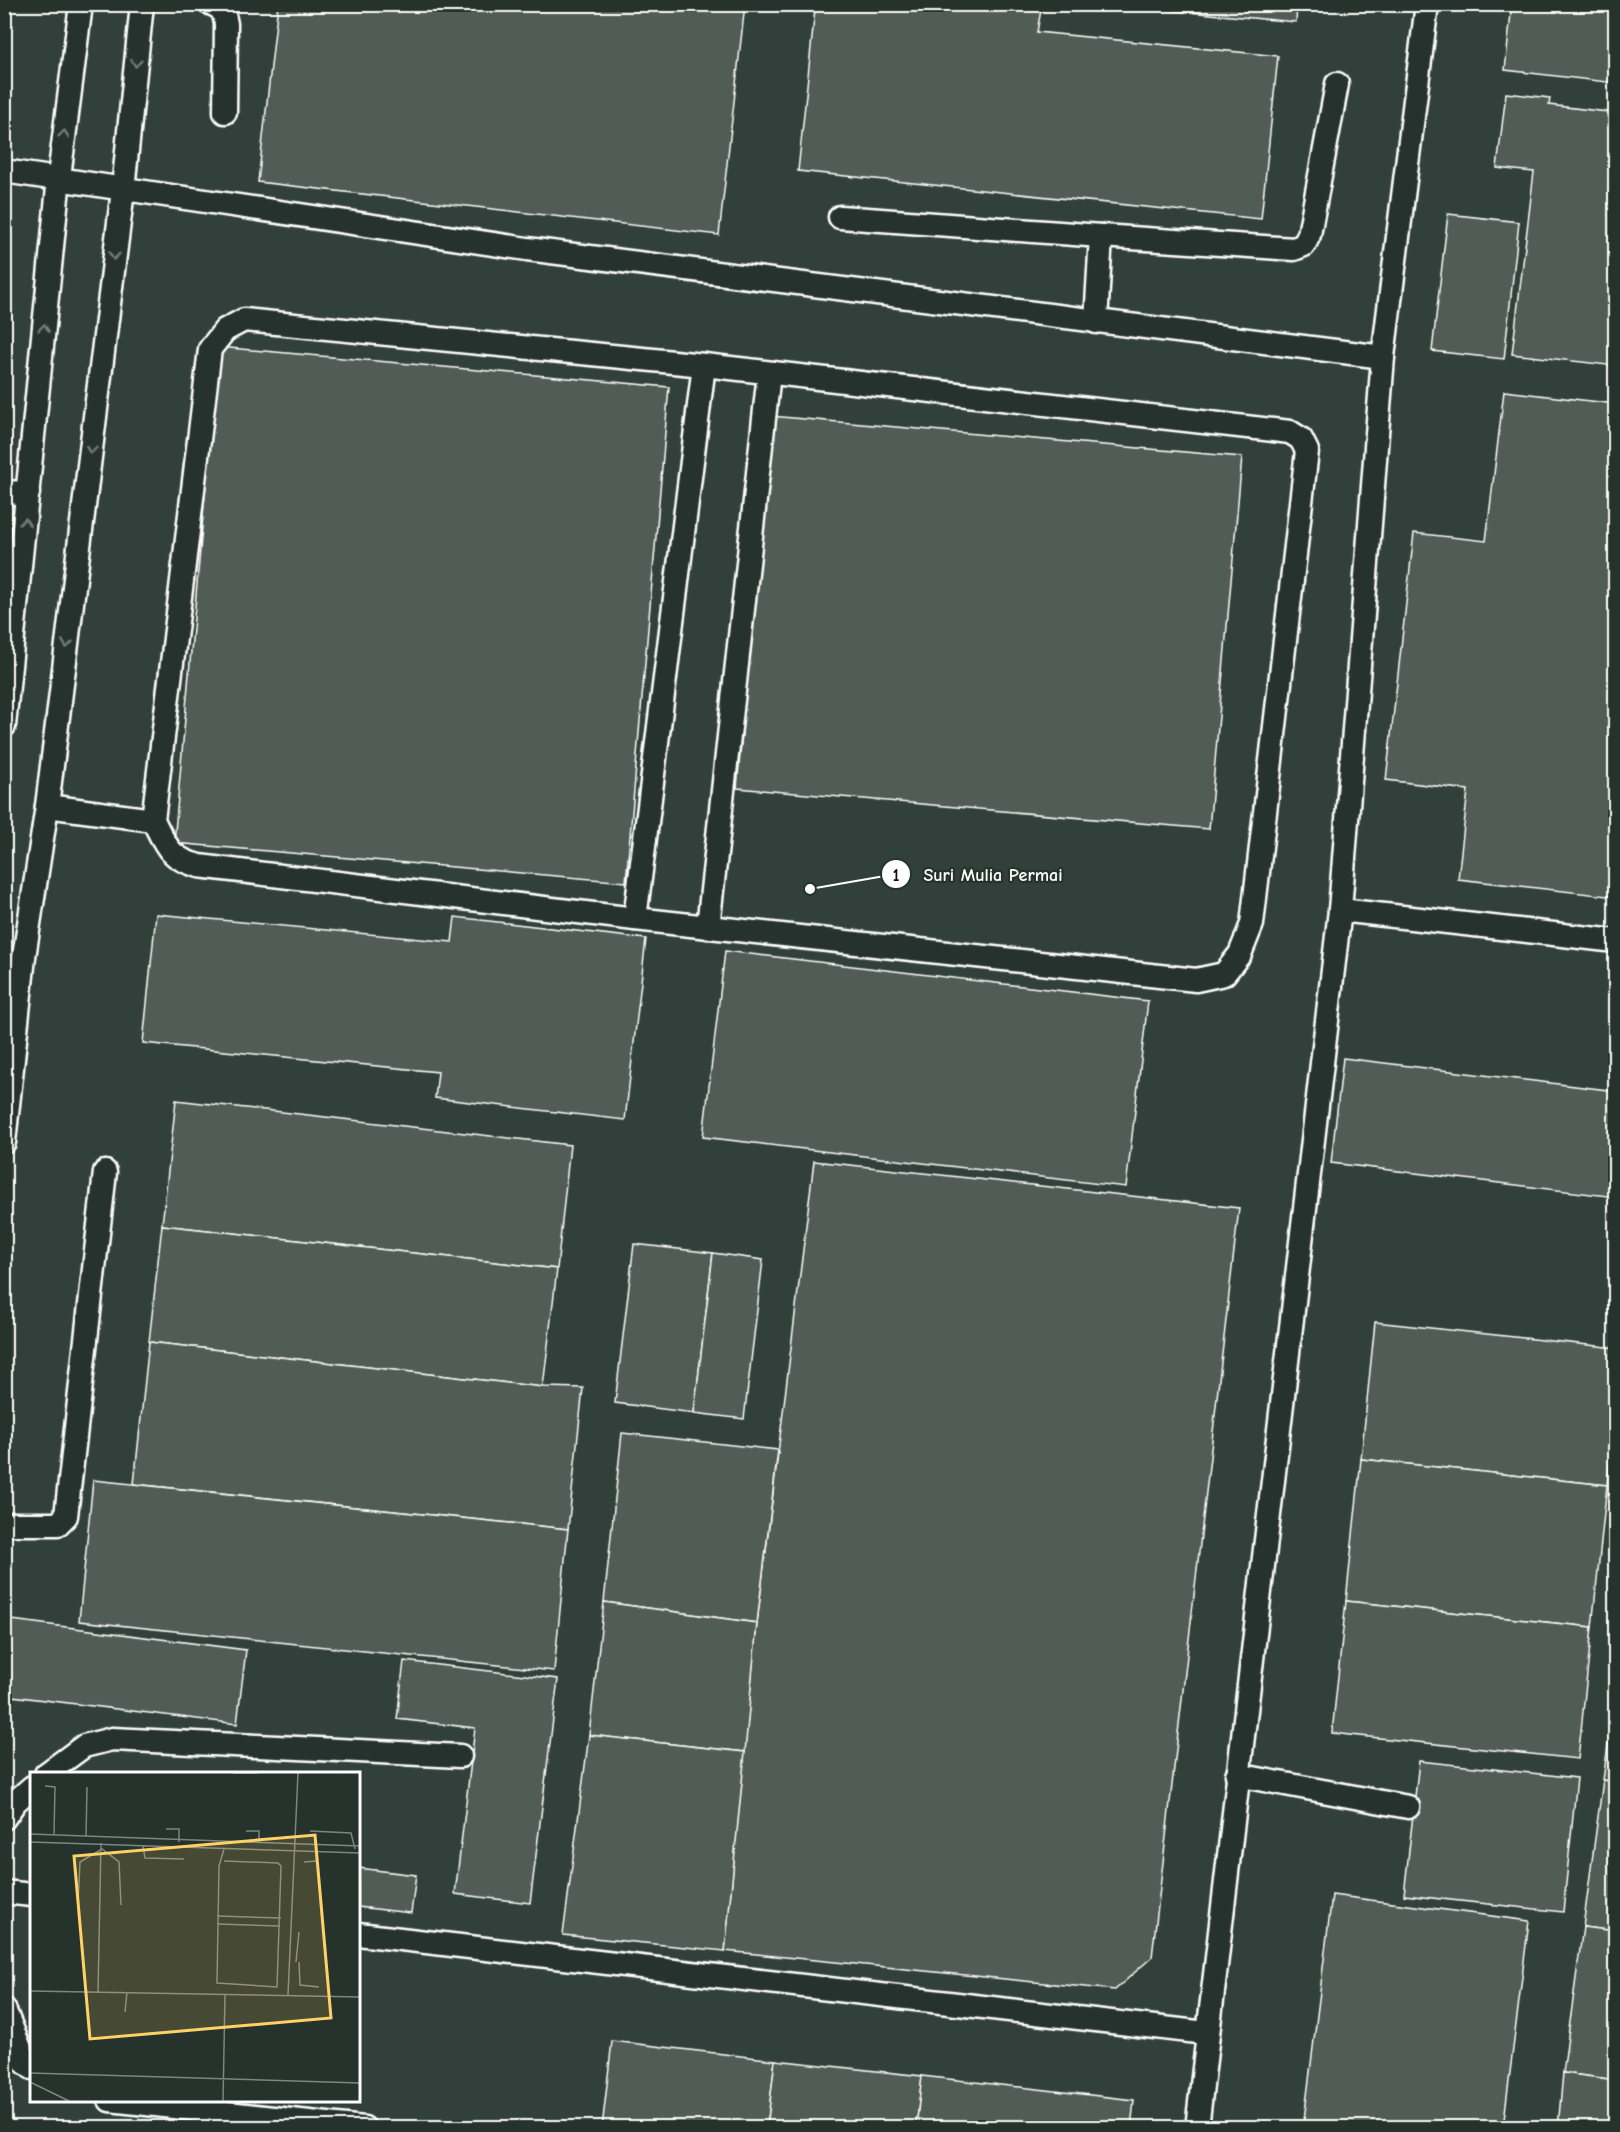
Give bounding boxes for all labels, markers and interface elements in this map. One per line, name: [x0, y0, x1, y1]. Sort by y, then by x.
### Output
one-way arrow: [130, 58, 143, 67]
one-way arrow: [58, 129, 70, 138]
one-way arrow: [109, 252, 121, 261]
one-way arrow: [37, 323, 50, 332]
one-way arrow: [85, 445, 97, 455]
one-way arrow: [18, 517, 31, 526]
one-way arrow: [61, 639, 73, 648]
callout: Suri Mulia Permai: [881, 856, 1074, 892]
text: 1: [892, 865, 900, 886]
text: Suri Mulia Permai: [923, 865, 1063, 886]
inset map: [30, 1772, 360, 2102]

